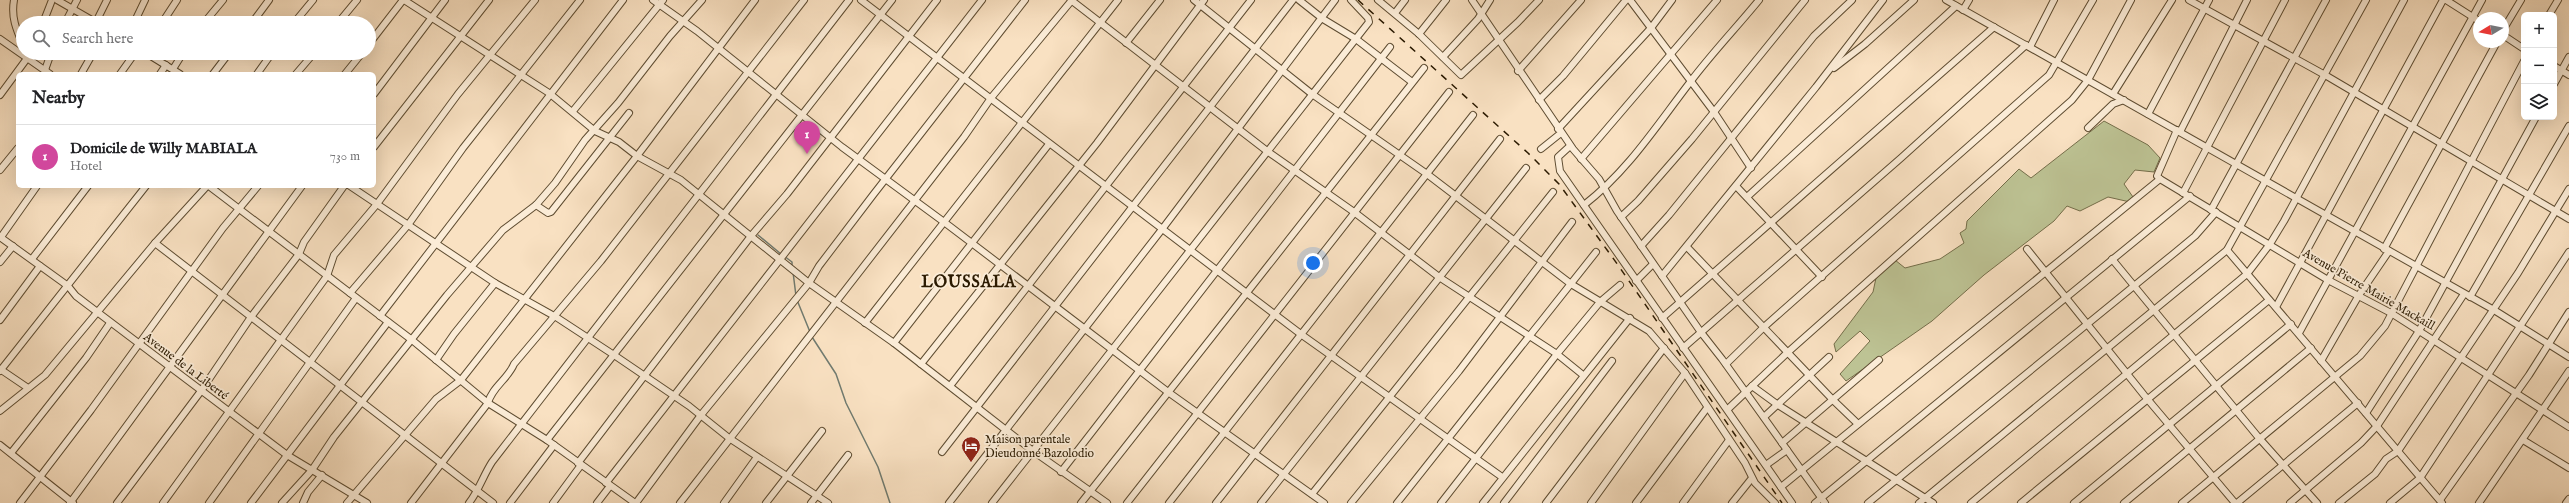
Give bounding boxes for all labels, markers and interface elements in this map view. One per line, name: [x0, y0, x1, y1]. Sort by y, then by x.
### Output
north arrow: [2473, 12, 2509, 48]
map controls: [2521, 12, 2557, 120]
button: +: [2521, 12, 2557, 48]
search box: [16, 16, 376, 60]
icon: search: [30, 27, 52, 49]
text: Search here: [62, 29, 133, 48]
button: −: [2521, 48, 2557, 84]
button: layers: [2521, 84, 2557, 120]
text: Nearby: [32, 88, 85, 109]
pin: 1: [794, 121, 820, 154]
text: Domicile de Willy MABIALA: [70, 139, 257, 158]
text: 1: [43, 148, 47, 165]
text: 730 m: [330, 148, 360, 165]
text: Hotel: [70, 158, 102, 175]
street label: Avenue Pierre Mairie Mackaill: [2299, 245, 2438, 334]
your location: [1303, 253, 1323, 273]
district label: LOUSSALA: [921, 273, 1017, 293]
street label: Avenue de la Liberté: [139, 329, 232, 404]
place label: Maison parentale Dieudonné Bazolodio: [985, 432, 1095, 461]
hotel icon: Maison parentale Dieudonné Bazolodio: [960, 435, 982, 463]

